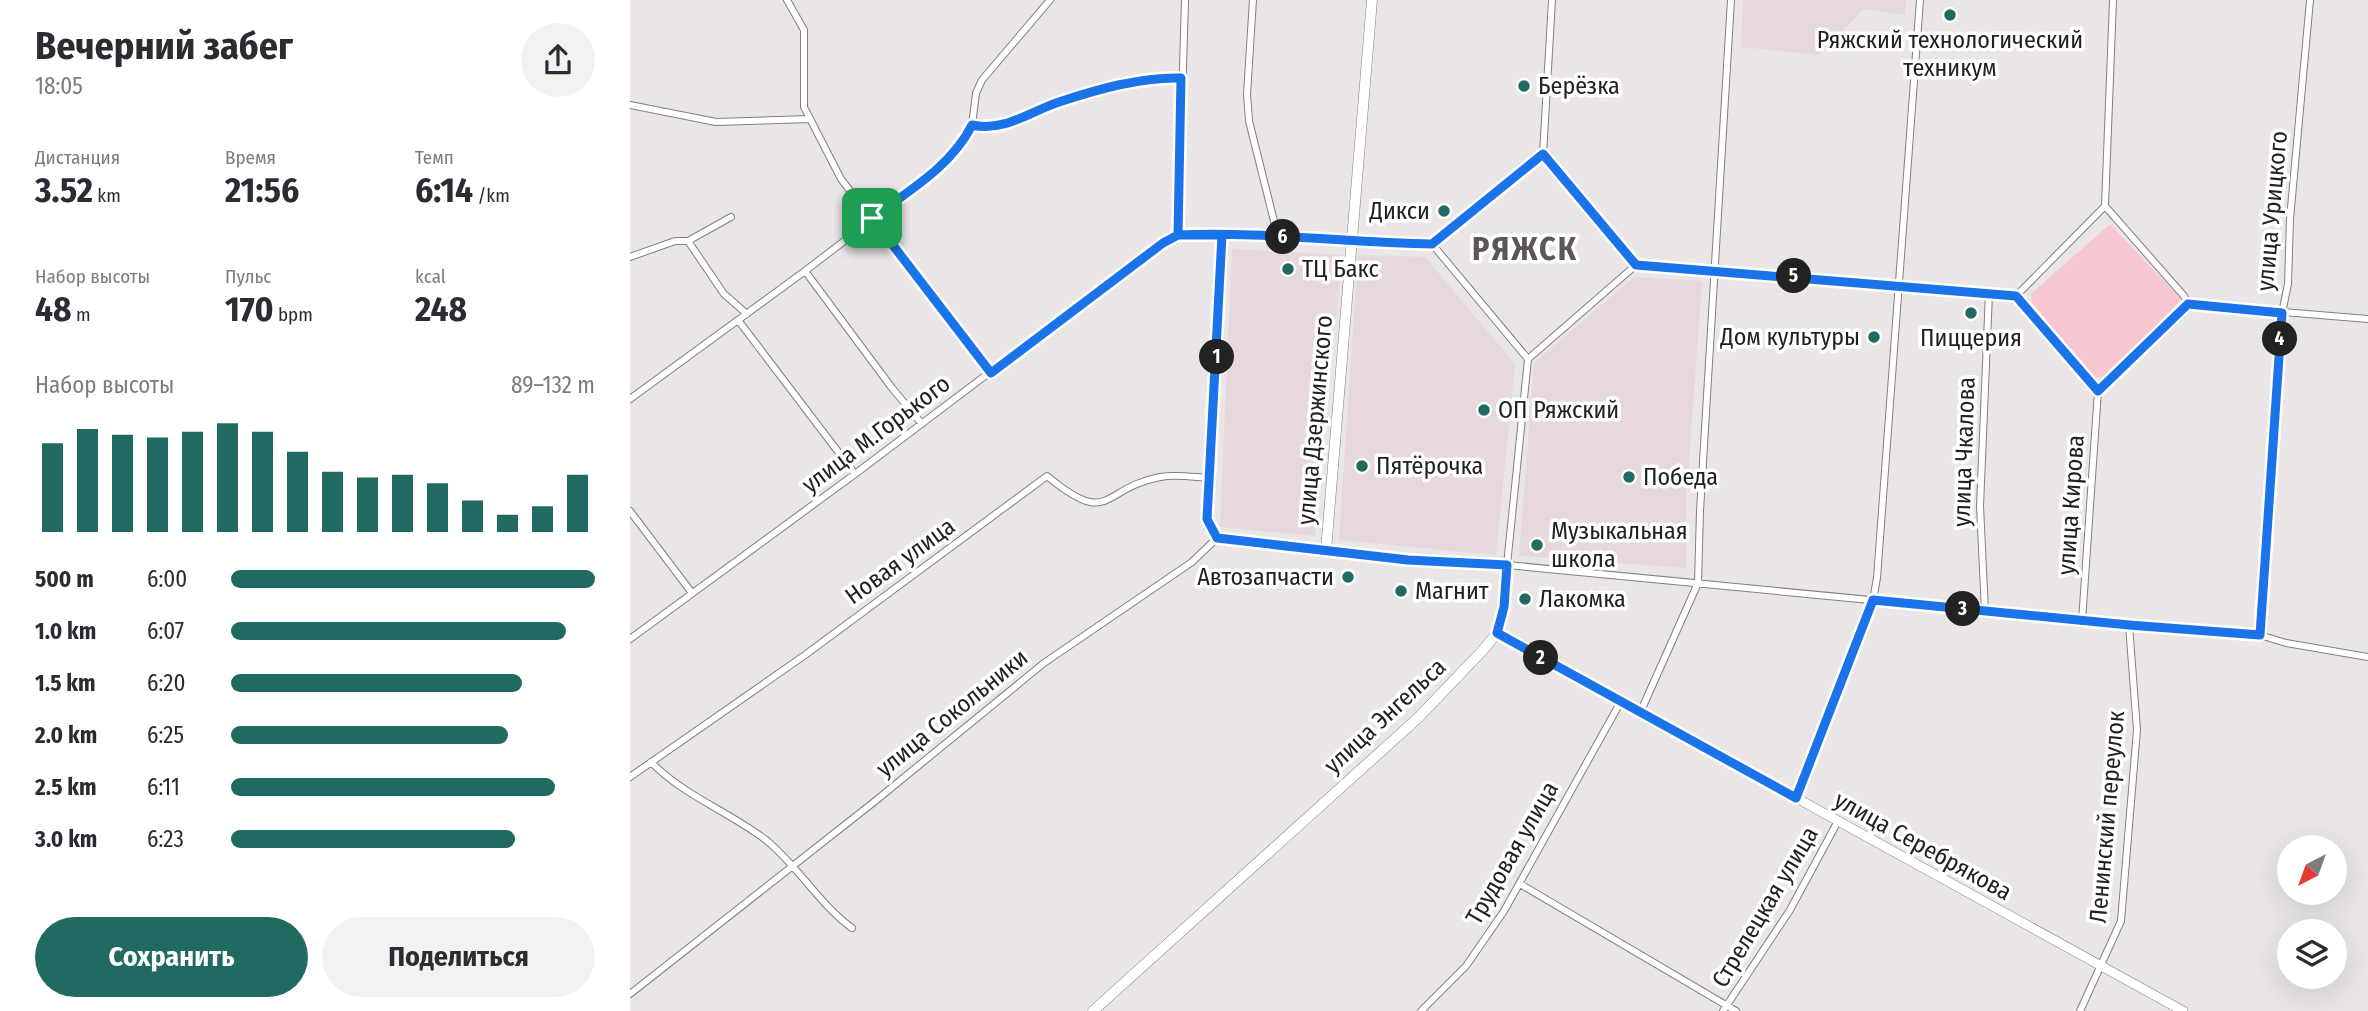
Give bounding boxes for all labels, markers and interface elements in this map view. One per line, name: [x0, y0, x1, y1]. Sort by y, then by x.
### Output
marker: Ряжский технологический техникум: [1942, 7, 1958, 23]
text: Вечерний забег: [35, 23, 293, 69]
button: share: [521, 23, 595, 97]
place label: Ряжский технологический техникум: [1817, 26, 2083, 82]
text: 18:05: [35, 72, 83, 100]
place label: Берёзка: [1538, 72, 1620, 100]
marker: Берёзка: [1516, 78, 1532, 94]
street label: улица Урицкого: [2251, 130, 2293, 292]
text: Дистанция: [35, 146, 120, 169]
text: Время: [225, 146, 276, 169]
text: Темп: [415, 146, 454, 169]
text: 3.52: [35, 169, 93, 211]
text: 21:56: [225, 169, 299, 211]
text: 6:14: [415, 169, 473, 211]
text: km: [93, 184, 121, 207]
text: /km: [473, 184, 510, 207]
pin: [842, 188, 902, 248]
place label: Дикси: [1369, 197, 1430, 225]
icon: arrive: [853, 199, 891, 237]
marker: Дикси: [1436, 203, 1452, 219]
pin: 6: [1266, 219, 1300, 254]
text: 6: [1278, 225, 1287, 248]
district label: РЯЖСК: [1472, 230, 1578, 268]
place label: ТЦ Бакс: [1302, 255, 1379, 283]
pin: 5: [1776, 258, 1812, 294]
marker: ТЦ Бакс: [1280, 261, 1296, 277]
text: 5: [1789, 264, 1798, 287]
text: Набор высоты: [35, 265, 150, 288]
text: Пульс: [225, 265, 271, 288]
text: kcal: [415, 265, 446, 288]
text: 48: [35, 288, 71, 330]
text: 170: [225, 288, 274, 330]
text: 248: [415, 288, 467, 330]
text: m: [71, 303, 91, 326]
text: bpm: [274, 303, 313, 326]
marker: Пиццерия: [1963, 305, 1979, 321]
street label: улица Дзержинского: [1292, 314, 1338, 526]
pin: 4: [2262, 322, 2298, 356]
place label: Дом культуры: [1719, 323, 1860, 351]
place label: Пиццерия: [1920, 324, 2022, 352]
text: 4: [2275, 327, 2284, 350]
marker: Дом культуры: [1866, 329, 1882, 345]
pin: 1: [1200, 340, 1234, 374]
text: 1: [1212, 345, 1221, 368]
street label: улица М.Горького: [796, 369, 956, 499]
text: Набор высоты: [35, 371, 174, 399]
text: 89–132 m: [511, 371, 595, 399]
street label: улица Чкалова: [1947, 376, 1981, 528]
place label: ОП Ряжский: [1498, 396, 1619, 424]
marker: ОП Ряжский: [1476, 402, 1492, 418]
street label: улица Кирова: [2052, 434, 2090, 576]
place label: Пятёрочка: [1376, 452, 1483, 480]
marker: Пятёрочка: [1354, 458, 1370, 474]
place label: Победа: [1643, 463, 1718, 491]
marker: Победа: [1621, 469, 1637, 485]
street label: Новая улица: [840, 512, 960, 610]
place label: Музыкальная школа: [1551, 517, 1688, 573]
marker: Музыкальная школа: [1529, 537, 1545, 553]
place label: Автозапчасти: [1197, 563, 1334, 591]
text: 500 m: [35, 565, 94, 593]
text: 6:00: [147, 565, 187, 593]
marker: Автозапчасти: [1340, 569, 1356, 585]
place label: Магнит: [1415, 577, 1489, 605]
marker: Магнит: [1393, 583, 1409, 599]
place label: Лакомка: [1539, 585, 1626, 613]
marker: Лакомка: [1517, 591, 1533, 607]
pin: 3: [1946, 592, 1980, 626]
text: 3: [1958, 597, 1967, 620]
text: 1.0 km: [35, 617, 96, 645]
text: 6:07: [147, 617, 184, 645]
pin: 2: [1524, 640, 1558, 676]
street label: улица Сокольники: [871, 643, 1033, 783]
text: 2: [1536, 646, 1545, 669]
street label: улица Энгельса: [1319, 653, 1451, 779]
text: 1.5 km: [35, 669, 96, 697]
text: 6:20: [147, 669, 185, 697]
street label: Ленинский переулок: [2084, 709, 2130, 924]
text: 2.0 km: [35, 721, 97, 749]
text: 6:25: [147, 721, 184, 749]
text: 2.5 km: [35, 773, 96, 801]
text: 6:11: [147, 773, 180, 801]
street label: Трудовая улица: [1460, 777, 1564, 929]
street label: улица Серебрякова: [1830, 786, 2016, 906]
street label: Стрелецкая улица: [1706, 822, 1824, 992]
text: 3.0 km: [35, 825, 97, 853]
text: 6:23: [147, 825, 184, 853]
north arrow: [2277, 835, 2347, 905]
map controls: [2277, 835, 2347, 989]
button: Сохранить: [35, 917, 308, 997]
button: Поделиться: [322, 917, 595, 997]
button: layers: [2277, 919, 2347, 989]

